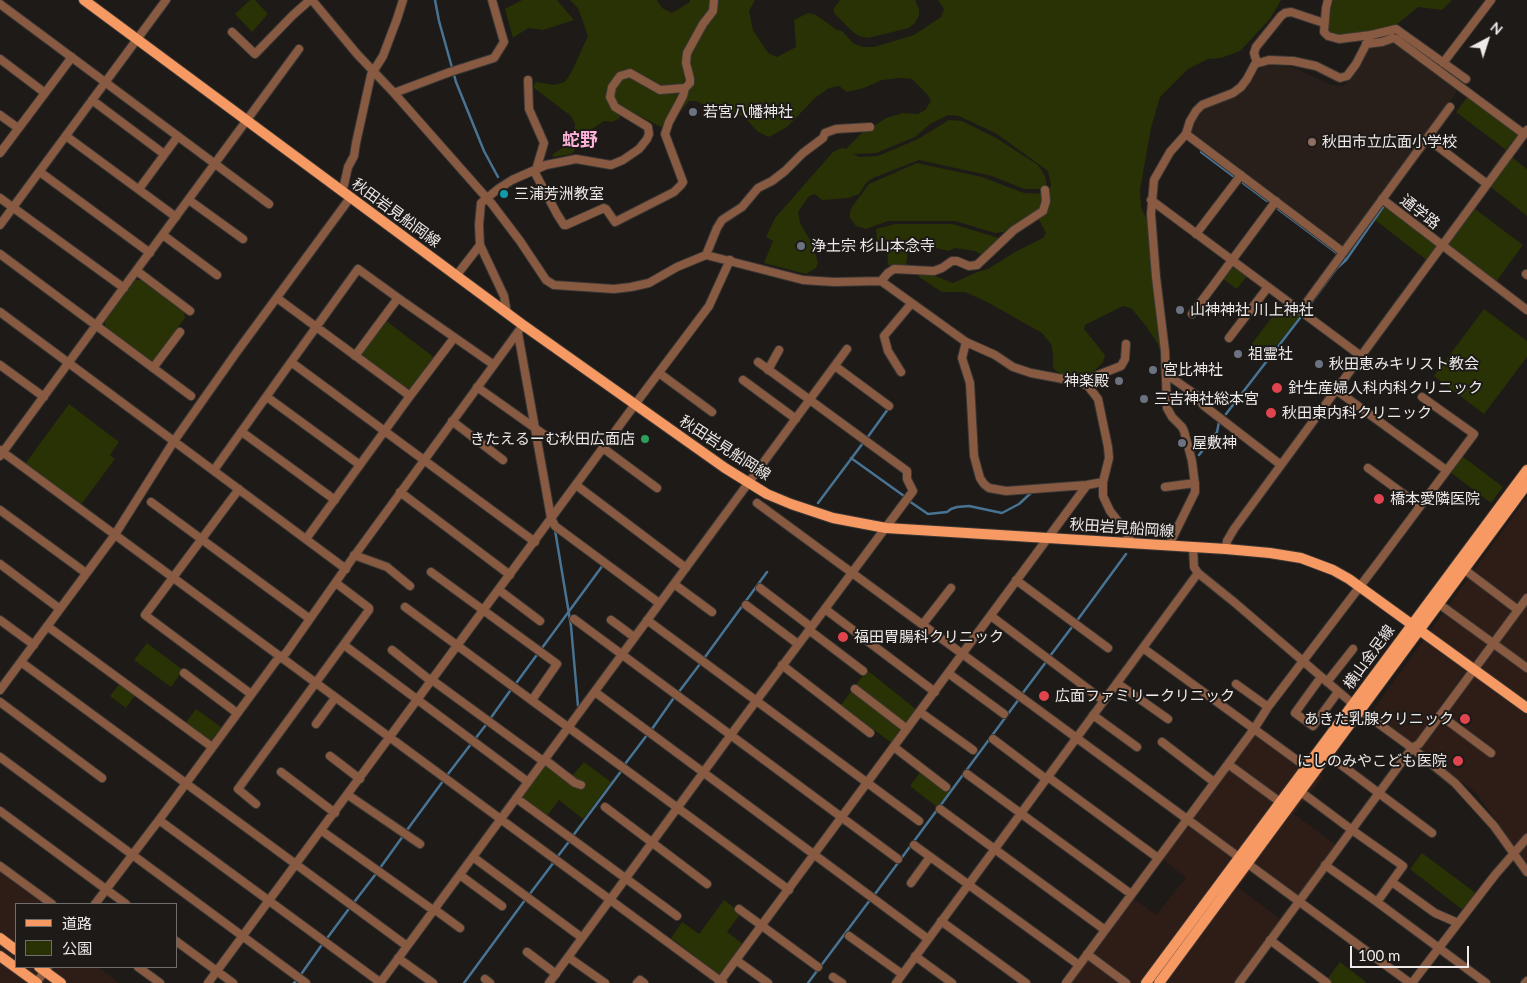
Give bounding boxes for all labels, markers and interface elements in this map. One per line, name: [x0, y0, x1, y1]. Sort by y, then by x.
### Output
north arrow: [1462, 15, 1512, 65]
text: N: [1487, 18, 1507, 38]
place label: 若宮八幡神社: [703, 103, 793, 121]
marker: 若宮八幡神社: [687, 106, 699, 118]
district label: 蛇野: [562, 129, 598, 151]
place label: 秋田市立広面小学校: [1322, 133, 1457, 151]
marker: 秋田市立広面小学校: [1306, 136, 1318, 148]
street label: 秋田岩見船岡線: [348, 175, 444, 251]
place label: 三浦芳洲教室: [514, 185, 604, 203]
marker: 三浦芳洲教室: [498, 188, 510, 200]
street label: 通学路: [1397, 191, 1443, 233]
place label: 浄土宗 杉山本念寺: [811, 237, 935, 255]
marker: 浄土宗 杉山本念寺: [795, 240, 807, 252]
place label: 山神神社 川上神社: [1190, 301, 1314, 319]
marker: 山神神社 川上神社: [1174, 304, 1186, 316]
place label: 祖霊社: [1248, 345, 1293, 363]
marker: 祖霊社: [1232, 348, 1244, 360]
place label: 秋田恵みキリスト教会: [1329, 355, 1479, 373]
marker: 秋田恵みキリスト教会: [1313, 358, 1325, 370]
place label: 宮比神社: [1163, 361, 1223, 379]
marker: 宮比神社: [1147, 364, 1159, 376]
place label: 神楽殿: [1064, 372, 1109, 390]
marker: 神楽殿: [1113, 375, 1125, 387]
place label: 針生産婦人科内科クリニック: [1288, 379, 1483, 397]
marker: 針生産婦人科内科クリニック: [1270, 381, 1284, 395]
place label: 三吉神社総本宮: [1154, 390, 1259, 408]
marker: 三吉神社総本宮: [1138, 393, 1150, 405]
place label: 秋田東内科クリニック: [1282, 404, 1432, 422]
marker: 秋田東内科クリニック: [1264, 406, 1278, 420]
street label: 秋田岩見船岡線: [676, 412, 774, 484]
place label: きたえるーむ秋田広面店: [470, 430, 635, 448]
marker: きたえるーむ秋田広面店: [639, 433, 651, 445]
place label: 屋敷神: [1192, 434, 1237, 452]
marker: 屋敷神: [1176, 437, 1188, 449]
place label: 橋本愛隣医院: [1390, 490, 1480, 508]
marker: 橋本愛隣医院: [1372, 492, 1386, 506]
street label: 秋田岩見船岡線: [1069, 515, 1175, 541]
street label: 横山金足線: [1340, 621, 1398, 693]
place label: 福田胃腸科クリニック: [854, 628, 1004, 646]
marker: 福田胃腸科クリニック: [836, 630, 850, 644]
place label: 広面ファミリークリニック: [1055, 687, 1235, 705]
marker: 広面ファミリークリニック: [1037, 689, 1051, 703]
place label: あきた乳腺クリニック: [1304, 710, 1454, 728]
marker: あきた乳腺クリニック: [1458, 712, 1472, 726]
place label: にしのみやこども医院: [1297, 752, 1447, 770]
marker: にしのみやこども医院: [1451, 754, 1465, 768]
legend: [15, 903, 178, 968]
text: 道路: [62, 914, 92, 932]
scale bar: [1352, 936, 1471, 968]
text: 公園: [62, 939, 92, 957]
text: 100 m: [1358, 946, 1400, 964]

